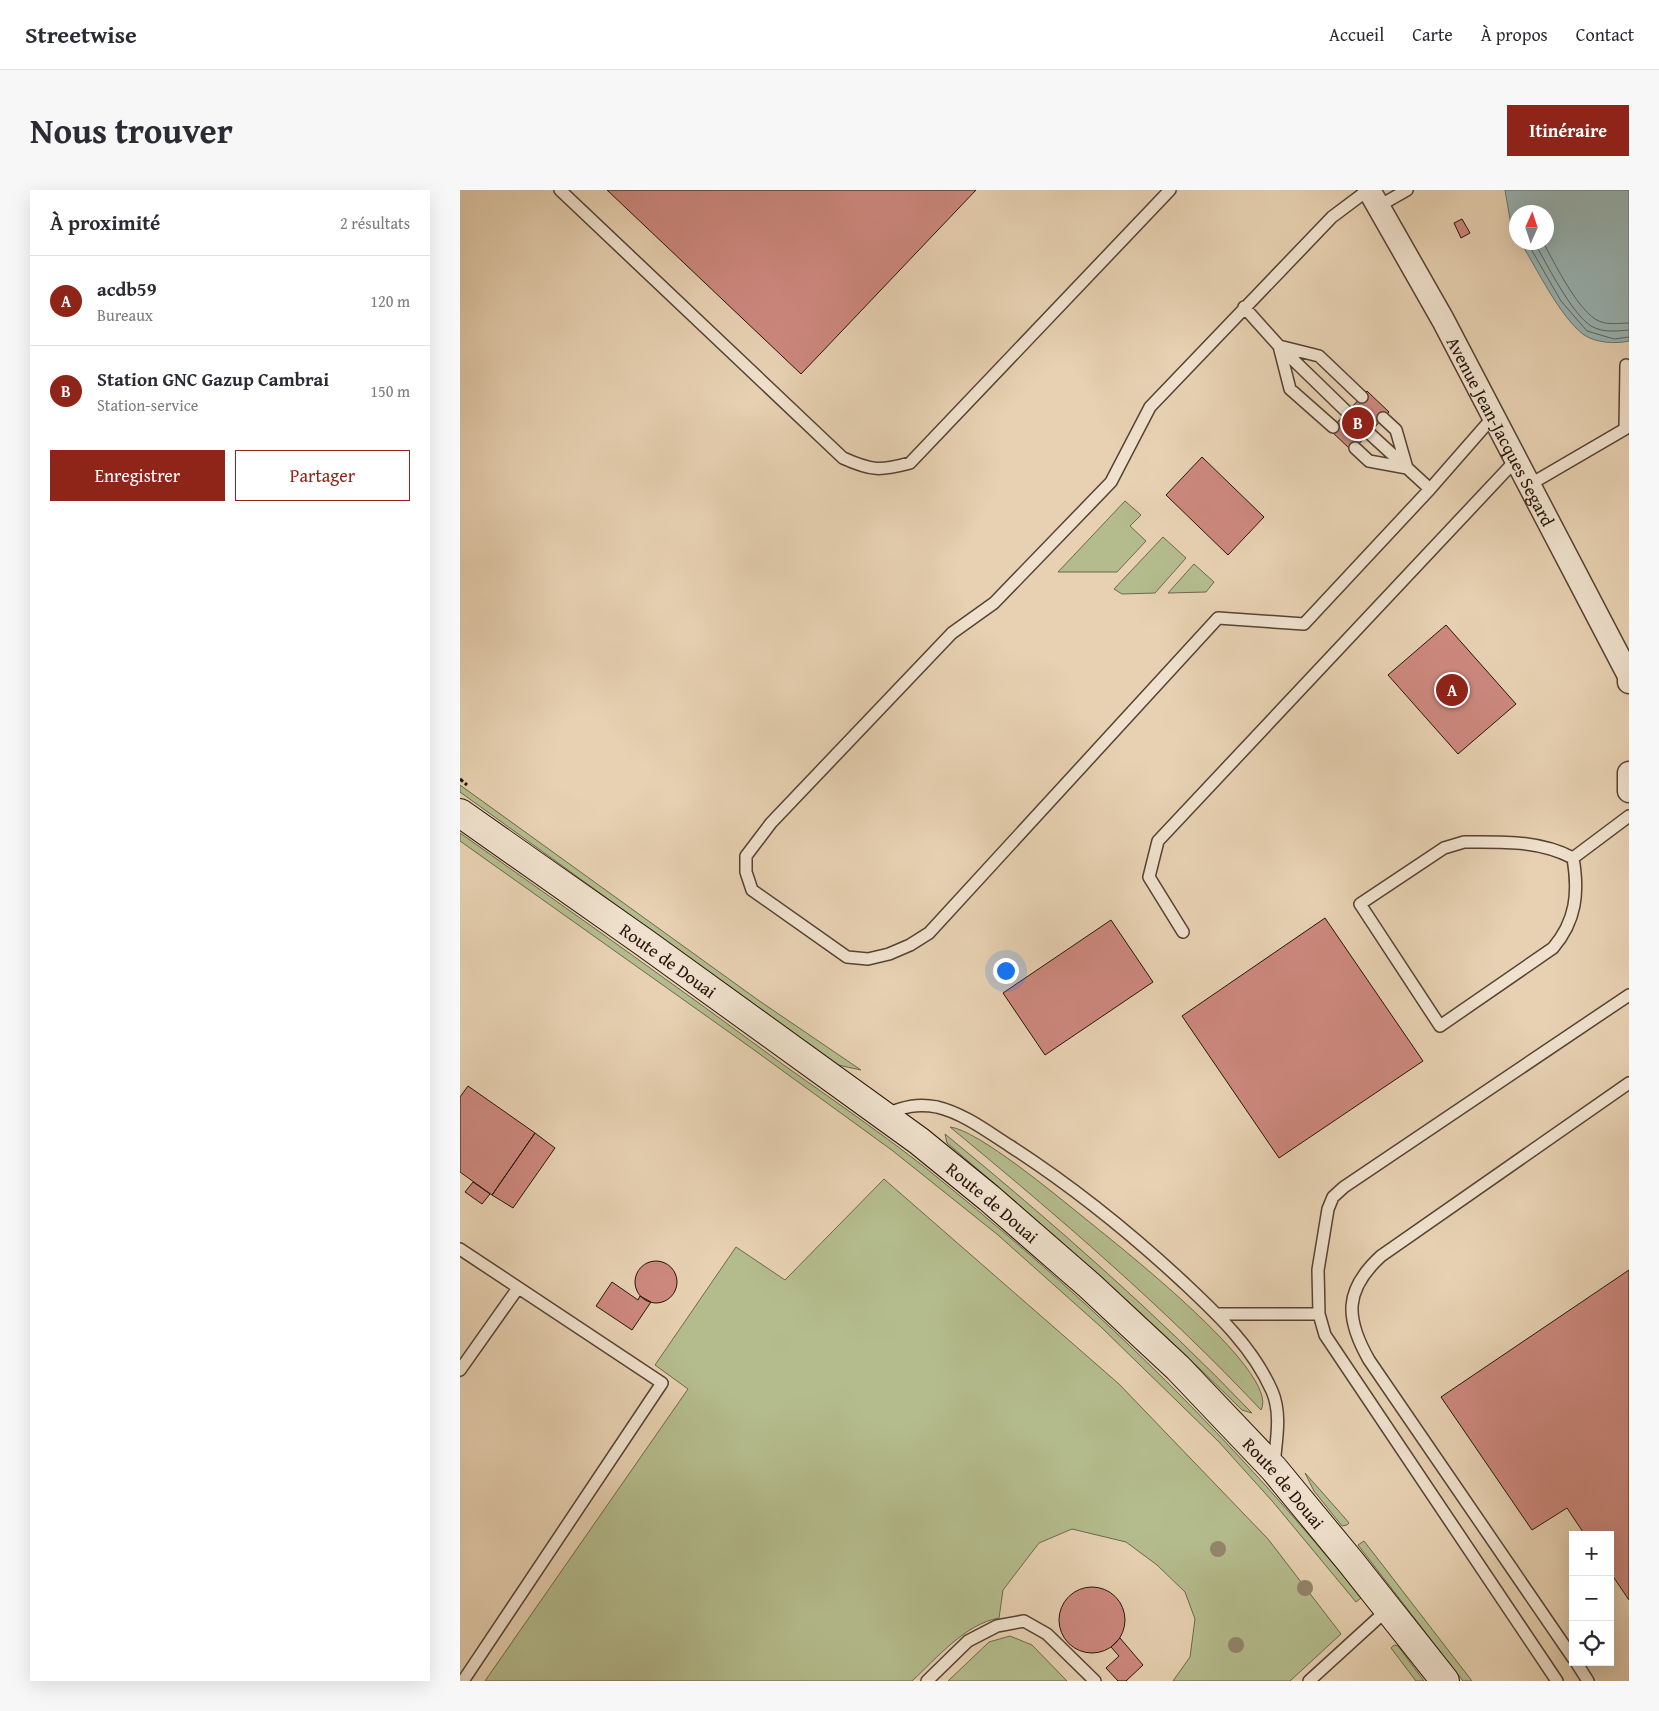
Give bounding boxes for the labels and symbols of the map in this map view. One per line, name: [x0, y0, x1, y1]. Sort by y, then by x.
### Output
north arrow: [1509, 205, 1554, 250]
street label: Avenue Jean-Jacques Segard: [1440, 331, 1562, 531]
pin: B: [1342, 404, 1374, 442]
pin: A: [1436, 671, 1468, 709]
street label: Route de Douai: [614, 916, 722, 1004]
your location: [993, 958, 1019, 984]
street label: Route de Douai: [941, 1155, 1045, 1249]
street label: Route de Douai: [1237, 1431, 1331, 1534]

